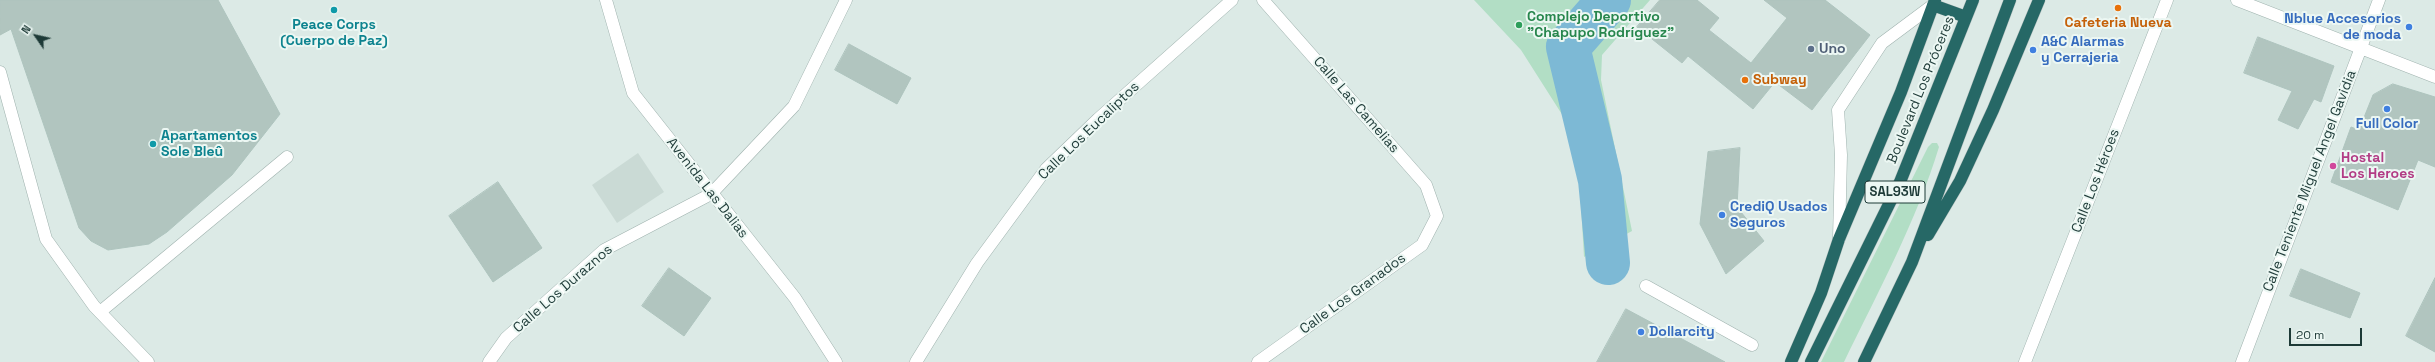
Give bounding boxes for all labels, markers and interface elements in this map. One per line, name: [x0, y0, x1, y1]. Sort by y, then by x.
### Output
marker: Cafeteria Nueva: [2113, 3, 2123, 13]
marker: Peace Corps (Cuerpo de Paz): [329, 5, 339, 15]
place label: Complejo Deportivo "Chapupo Rodríguez": [1527, 9, 1674, 42]
place label: Nblue Accesorios de moda: [2284, 11, 2401, 44]
street label: Boulevard Los Próceres: [1884, 14, 1958, 166]
place label: Cafeteria Nueva: [2065, 15, 2171, 31]
north arrow: [16, 16, 56, 56]
place label: Peace Corps (Cuerpo de Paz): [280, 17, 388, 50]
marker: Complejo Deportivo "Chapupo Rodríguez": [1514, 20, 1524, 30]
text: N: [18, 22, 34, 36]
marker: Nblue Accesorios de moda: [2404, 22, 2414, 32]
place label: A&C Alarmas y Cerrajeria: [2041, 34, 2124, 66]
place label: Uno: [1819, 41, 1846, 57]
marker: Uno: [1806, 44, 1816, 54]
marker: A&C Alarmas y Cerrajeria: [2028, 45, 2038, 55]
street label: Calle Las Camelias: [1310, 53, 1402, 157]
street label: Calle Teniente Miguel Angel Gavidia: [2260, 68, 2360, 294]
place label: Subway: [1753, 72, 1807, 88]
marker: Subway: [1740, 75, 1750, 85]
street label: Calle Los Eucaliptos: [1035, 79, 1143, 183]
marker: Full Color: [2382, 104, 2392, 114]
place label: Full Color: [2356, 116, 2418, 132]
street label: Calle Los Héroes: [2068, 127, 2124, 235]
place label: Apartamentos Sole Bleû: [161, 128, 257, 160]
street label: Avenida Las Dalias: [663, 134, 751, 242]
marker: Apartamentos Sole Bleû: [148, 139, 158, 149]
place label: Hostal Los Heroes: [2341, 150, 2415, 182]
marker: Hostal Los Heroes: [2328, 161, 2338, 171]
road number: SAL93W: [1865, 181, 1925, 203]
place label: CrediQ Usados Seguros: [1730, 199, 1828, 232]
marker: CrediQ Usados Seguros: [1717, 210, 1727, 220]
street label: Calle Los Duraznos: [510, 241, 616, 337]
street label: Calle Los Granados: [1297, 250, 1409, 338]
scale bar: [2291, 320, 2364, 346]
place label: Dollarcity: [1649, 324, 1715, 340]
marker: Dollarcity: [1636, 327, 1646, 337]
text: 20 m: [2296, 327, 2324, 343]

